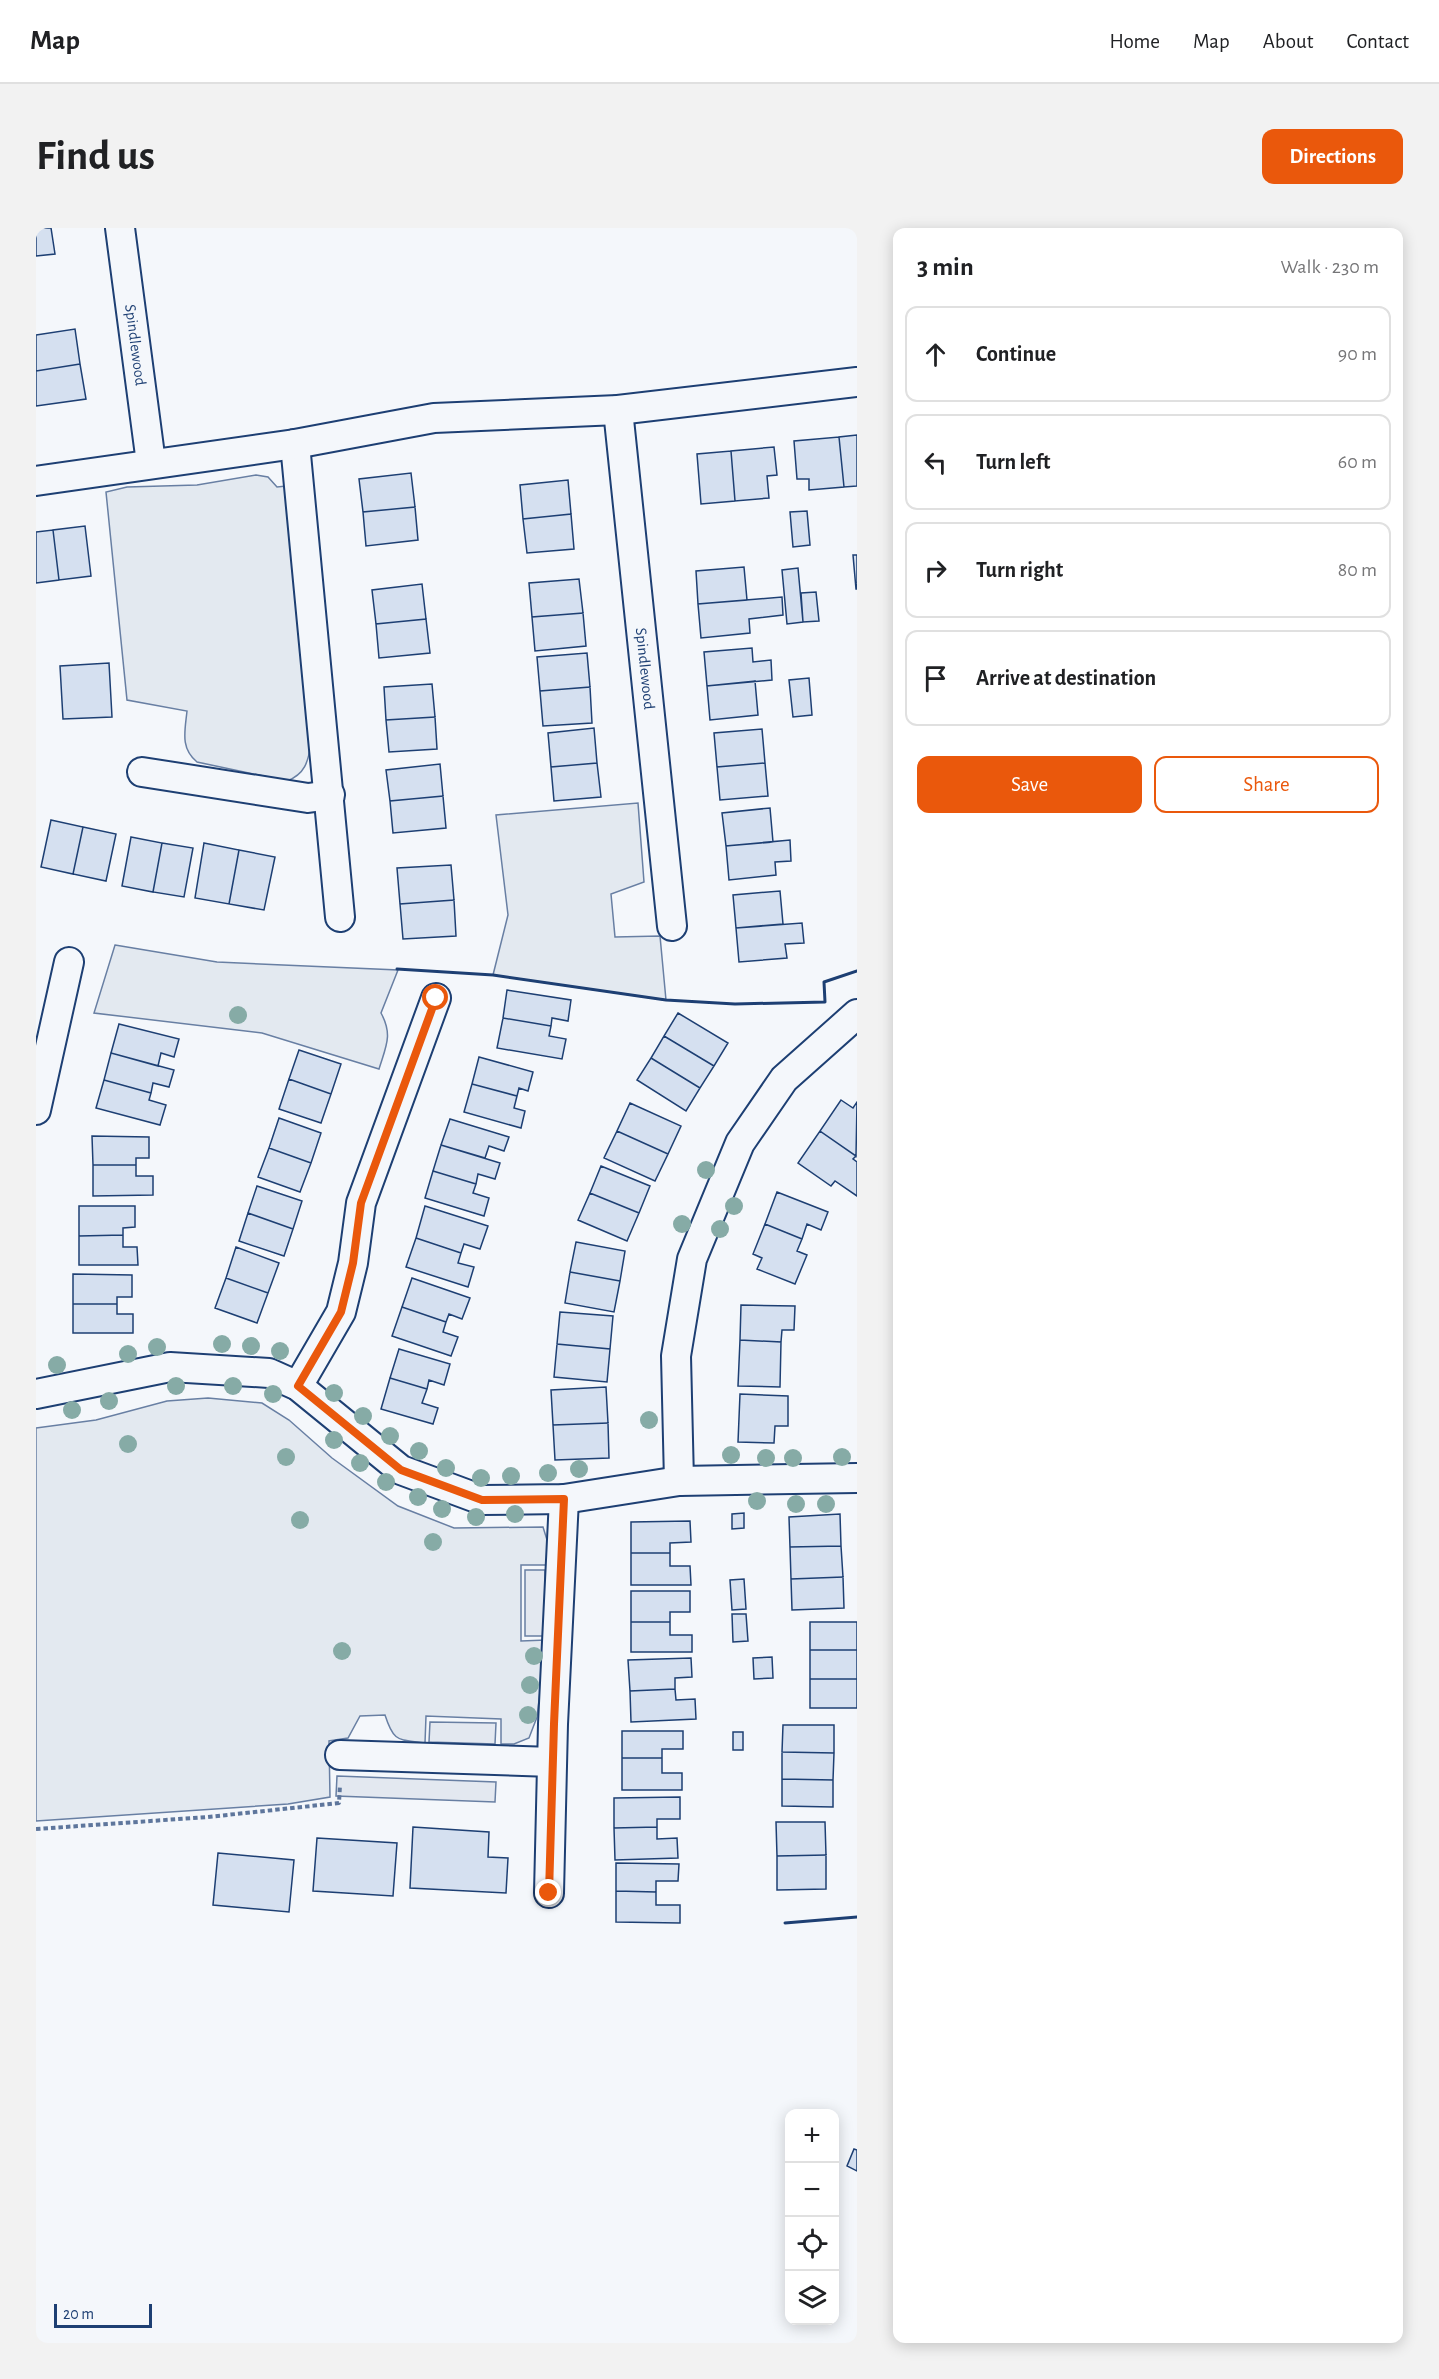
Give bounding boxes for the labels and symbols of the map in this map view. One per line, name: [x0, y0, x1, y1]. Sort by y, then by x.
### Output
street label: Spindlewood: [122, 303, 149, 387]
street label: Spindlewood: [633, 627, 657, 710]
route start: [422, 984, 448, 1010]
route end: [535, 1879, 561, 1905]
scale bar: [54, 2301, 152, 2328]

